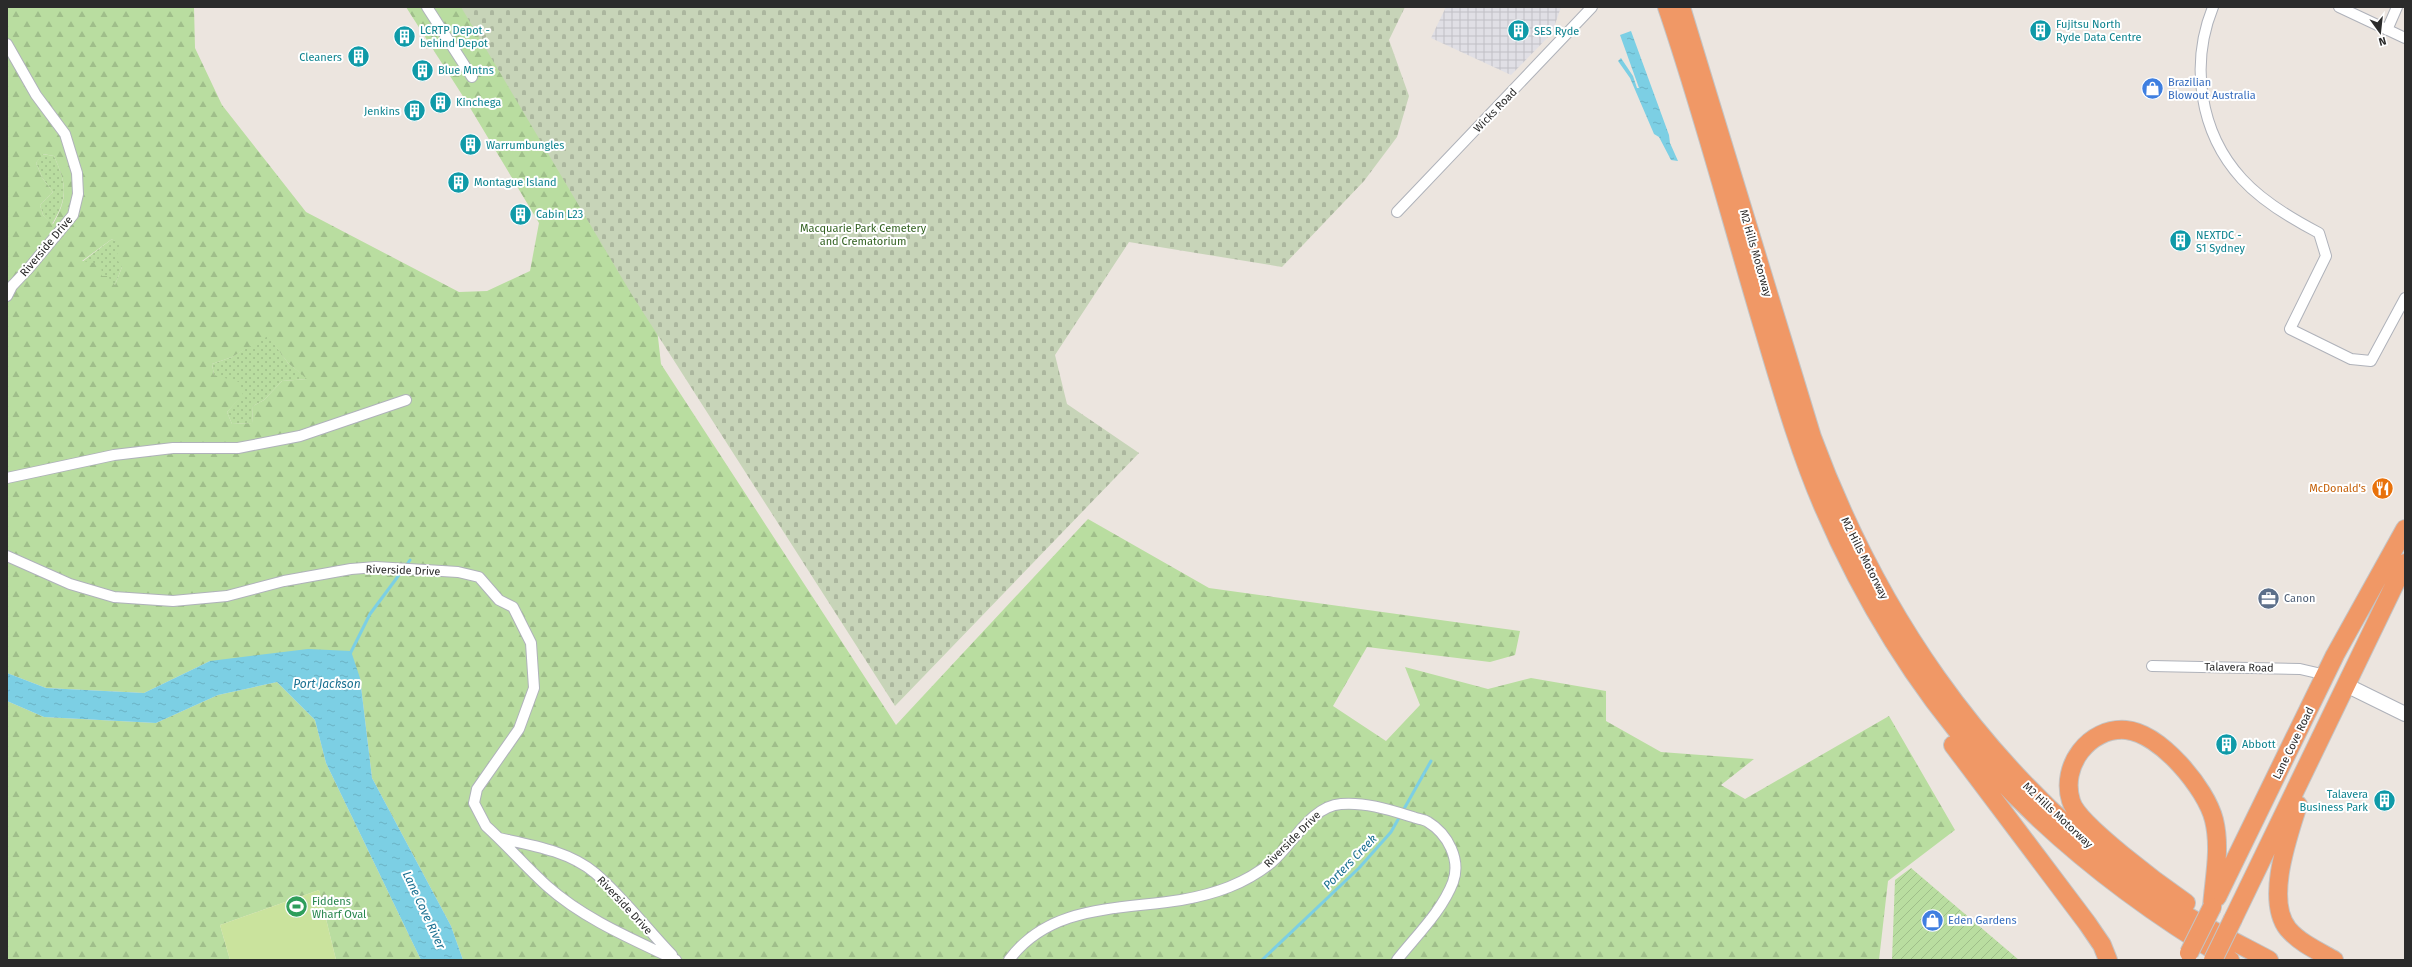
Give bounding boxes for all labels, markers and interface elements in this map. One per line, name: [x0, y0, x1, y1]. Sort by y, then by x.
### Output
north arrow: [2360, 12, 2400, 52]
building icon: Fujitsu North Ryde Data Centre: [2028, 17, 2054, 43]
building icon: SES Ryde: [1506, 18, 1532, 44]
place label: Fujitsu North Ryde Data Centre: [2056, 18, 2142, 44]
building icon: LCRTP Depot - behind Depot: [391, 23, 417, 49]
place label: LCRTP Depot - behind Depot: [420, 24, 490, 50]
place label: SES Ryde: [1534, 25, 1579, 38]
text: N: [2377, 34, 2388, 48]
building icon: Cleaners: [345, 44, 371, 70]
place label: Cleaners: [299, 51, 342, 64]
building icon: Blue Mntns: [409, 57, 435, 83]
place label: Blue Mntns: [438, 64, 494, 77]
shop icon: Brazilian Blowout Australia: [2139, 75, 2165, 101]
place label: Brazilian Blowout Australia: [2168, 76, 2256, 102]
street label: Wicks Road: [1471, 86, 1520, 135]
building icon: Kinchega: [428, 89, 454, 115]
place label: Kinchega: [456, 96, 501, 109]
building icon: Jenkins: [402, 98, 428, 124]
place label: Jenkins: [364, 105, 400, 118]
building icon: Warrumbungles: [457, 132, 483, 158]
place label: Warrumbungles: [486, 139, 564, 152]
building icon: Montague Island: [446, 169, 472, 195]
place label: Montague Island: [474, 176, 557, 189]
building icon: Cabin L23: [507, 201, 533, 227]
place label: Cabin L23: [536, 208, 583, 221]
street label: M2 Hills Motorway: [1737, 208, 1774, 299]
street label: Riverside Drive: [17, 214, 75, 279]
park label: Macquarie Park Cemetery and Crematorium: [800, 222, 927, 248]
building icon: NEXTDC - S1 Sydney: [2167, 228, 2193, 254]
place label: NEXTDC - S1 Sydney: [2196, 229, 2246, 255]
restaurant icon: McDonald's: [2369, 475, 2395, 501]
place label: McDonald's: [2309, 482, 2366, 495]
street label: M2 Hills Motorway: [1838, 515, 1891, 602]
street label: Riverside Drive: [365, 563, 441, 578]
office icon: Canon: [2255, 585, 2281, 611]
place label: Canon: [2284, 592, 2315, 605]
street label: Talavera Road: [2204, 660, 2274, 675]
water label: Port Jackson: [293, 677, 361, 691]
street label: Lane Cove Road: [2270, 705, 2317, 781]
building icon: Abbott: [2214, 731, 2240, 757]
place label: Abbott: [2242, 738, 2276, 751]
street label: M2 Hills Motorway: [2020, 780, 2096, 851]
building icon: Talavera Business Park: [2371, 787, 2397, 813]
place label: Talavera Business Park: [2300, 788, 2368, 814]
street label: Riverside Drive: [1261, 808, 1323, 870]
water label: Porters Creek: [1320, 831, 1380, 892]
water label: Lane Cove River: [400, 869, 448, 951]
street label: Riverside Drive: [594, 874, 655, 937]
sports icon: Fiddens Wharf Oval: [284, 894, 310, 920]
place label: Fiddens Wharf Oval: [312, 895, 366, 921]
shop icon: Eden Gardens: [1920, 907, 1946, 933]
place label: Eden Gardens: [1948, 914, 2017, 927]

